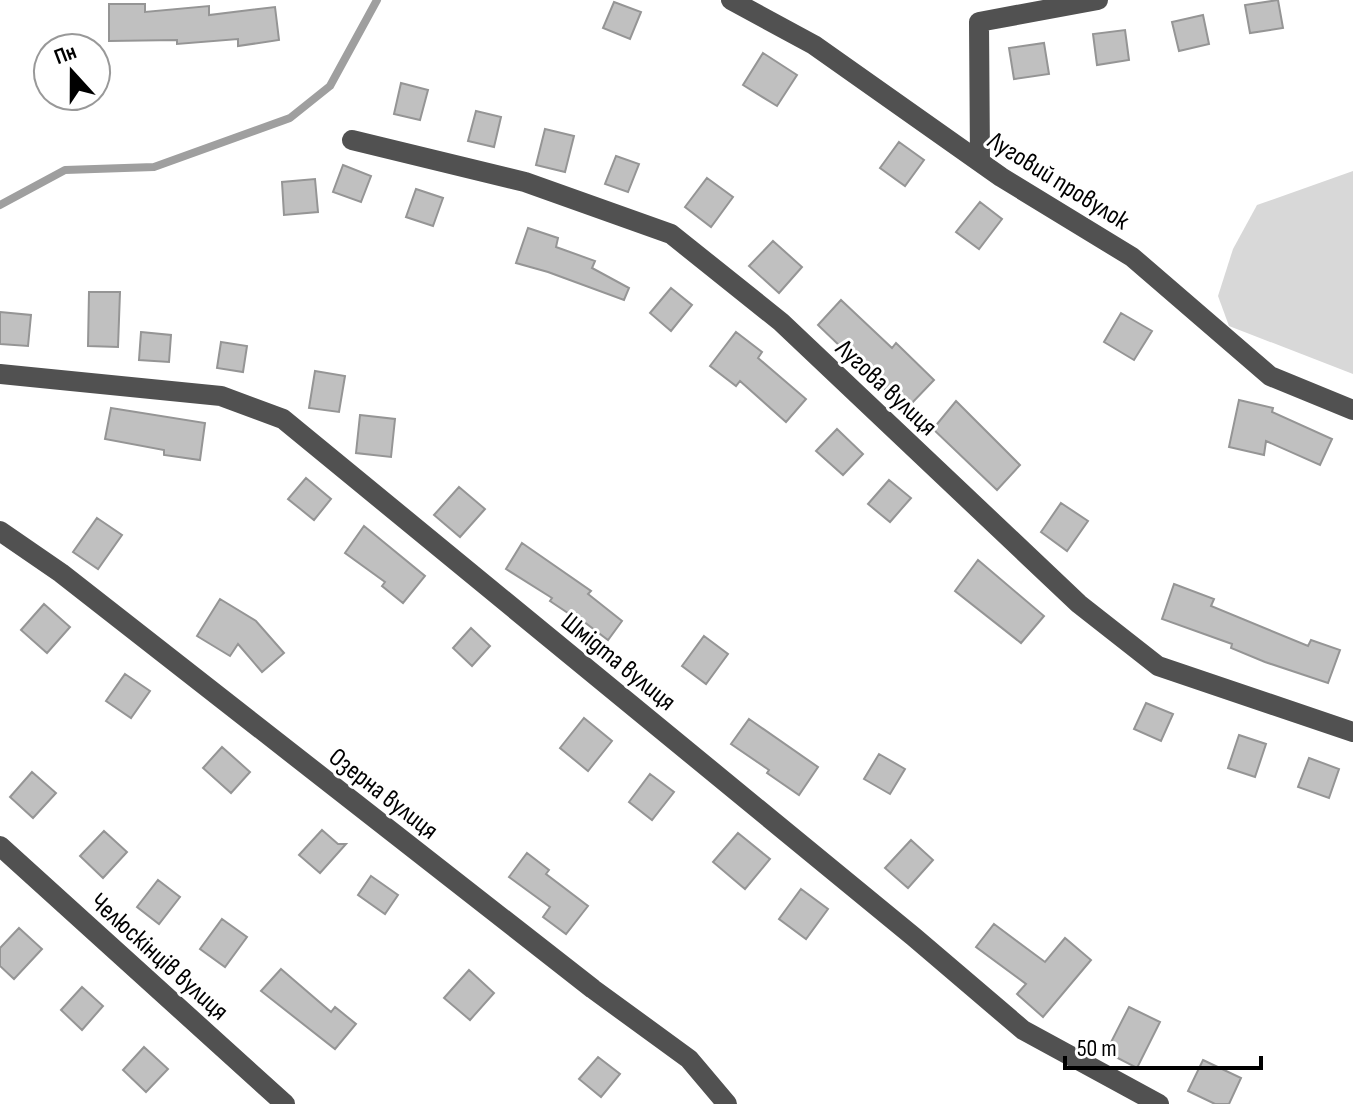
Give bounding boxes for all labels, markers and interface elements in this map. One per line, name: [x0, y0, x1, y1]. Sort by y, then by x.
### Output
north arrow: [32, 32, 112, 112]
text: Пн: [51, 38, 80, 71]
street label: Луговий провулок: [981, 125, 1135, 237]
street label: Лугова вулиця: [828, 333, 943, 443]
street label: Шмідта вулиця: [554, 606, 682, 718]
street label: Озерна вулиця: [322, 742, 444, 846]
street label: Челюскінців вулиця: [83, 887, 235, 1027]
scale bar: [1065, 1020, 1261, 1070]
text: 50 m: [1077, 1034, 1117, 1063]

